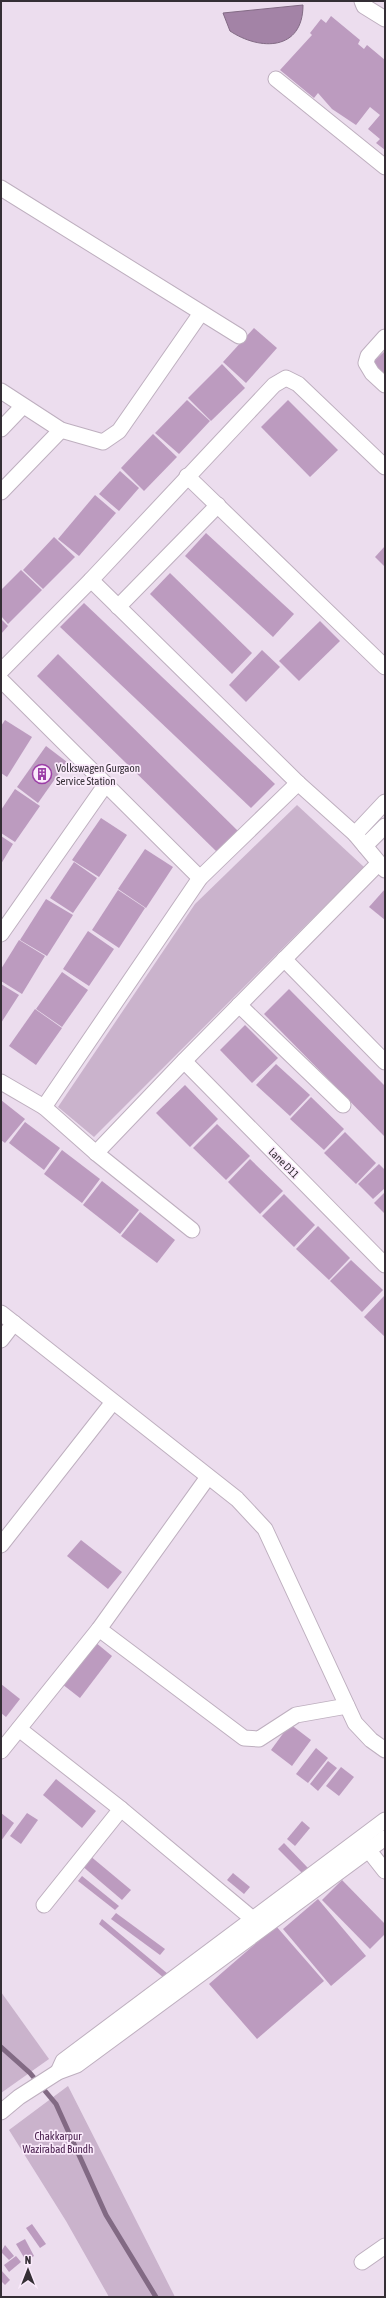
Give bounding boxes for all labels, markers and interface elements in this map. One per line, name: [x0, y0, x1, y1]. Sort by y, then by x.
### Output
place label: Volkswagen Gurgaon Service Station: [56, 762, 140, 787]
building icon: Volkswagen Gurgaon Service Station: [31, 763, 53, 785]
street label: Lane D11: [266, 1145, 302, 1181]
park label: Chakkarpur Wazirabad Bundh: [23, 2130, 93, 2155]
north arrow: [8, 2250, 48, 2290]
text: N: [25, 2254, 31, 2266]

